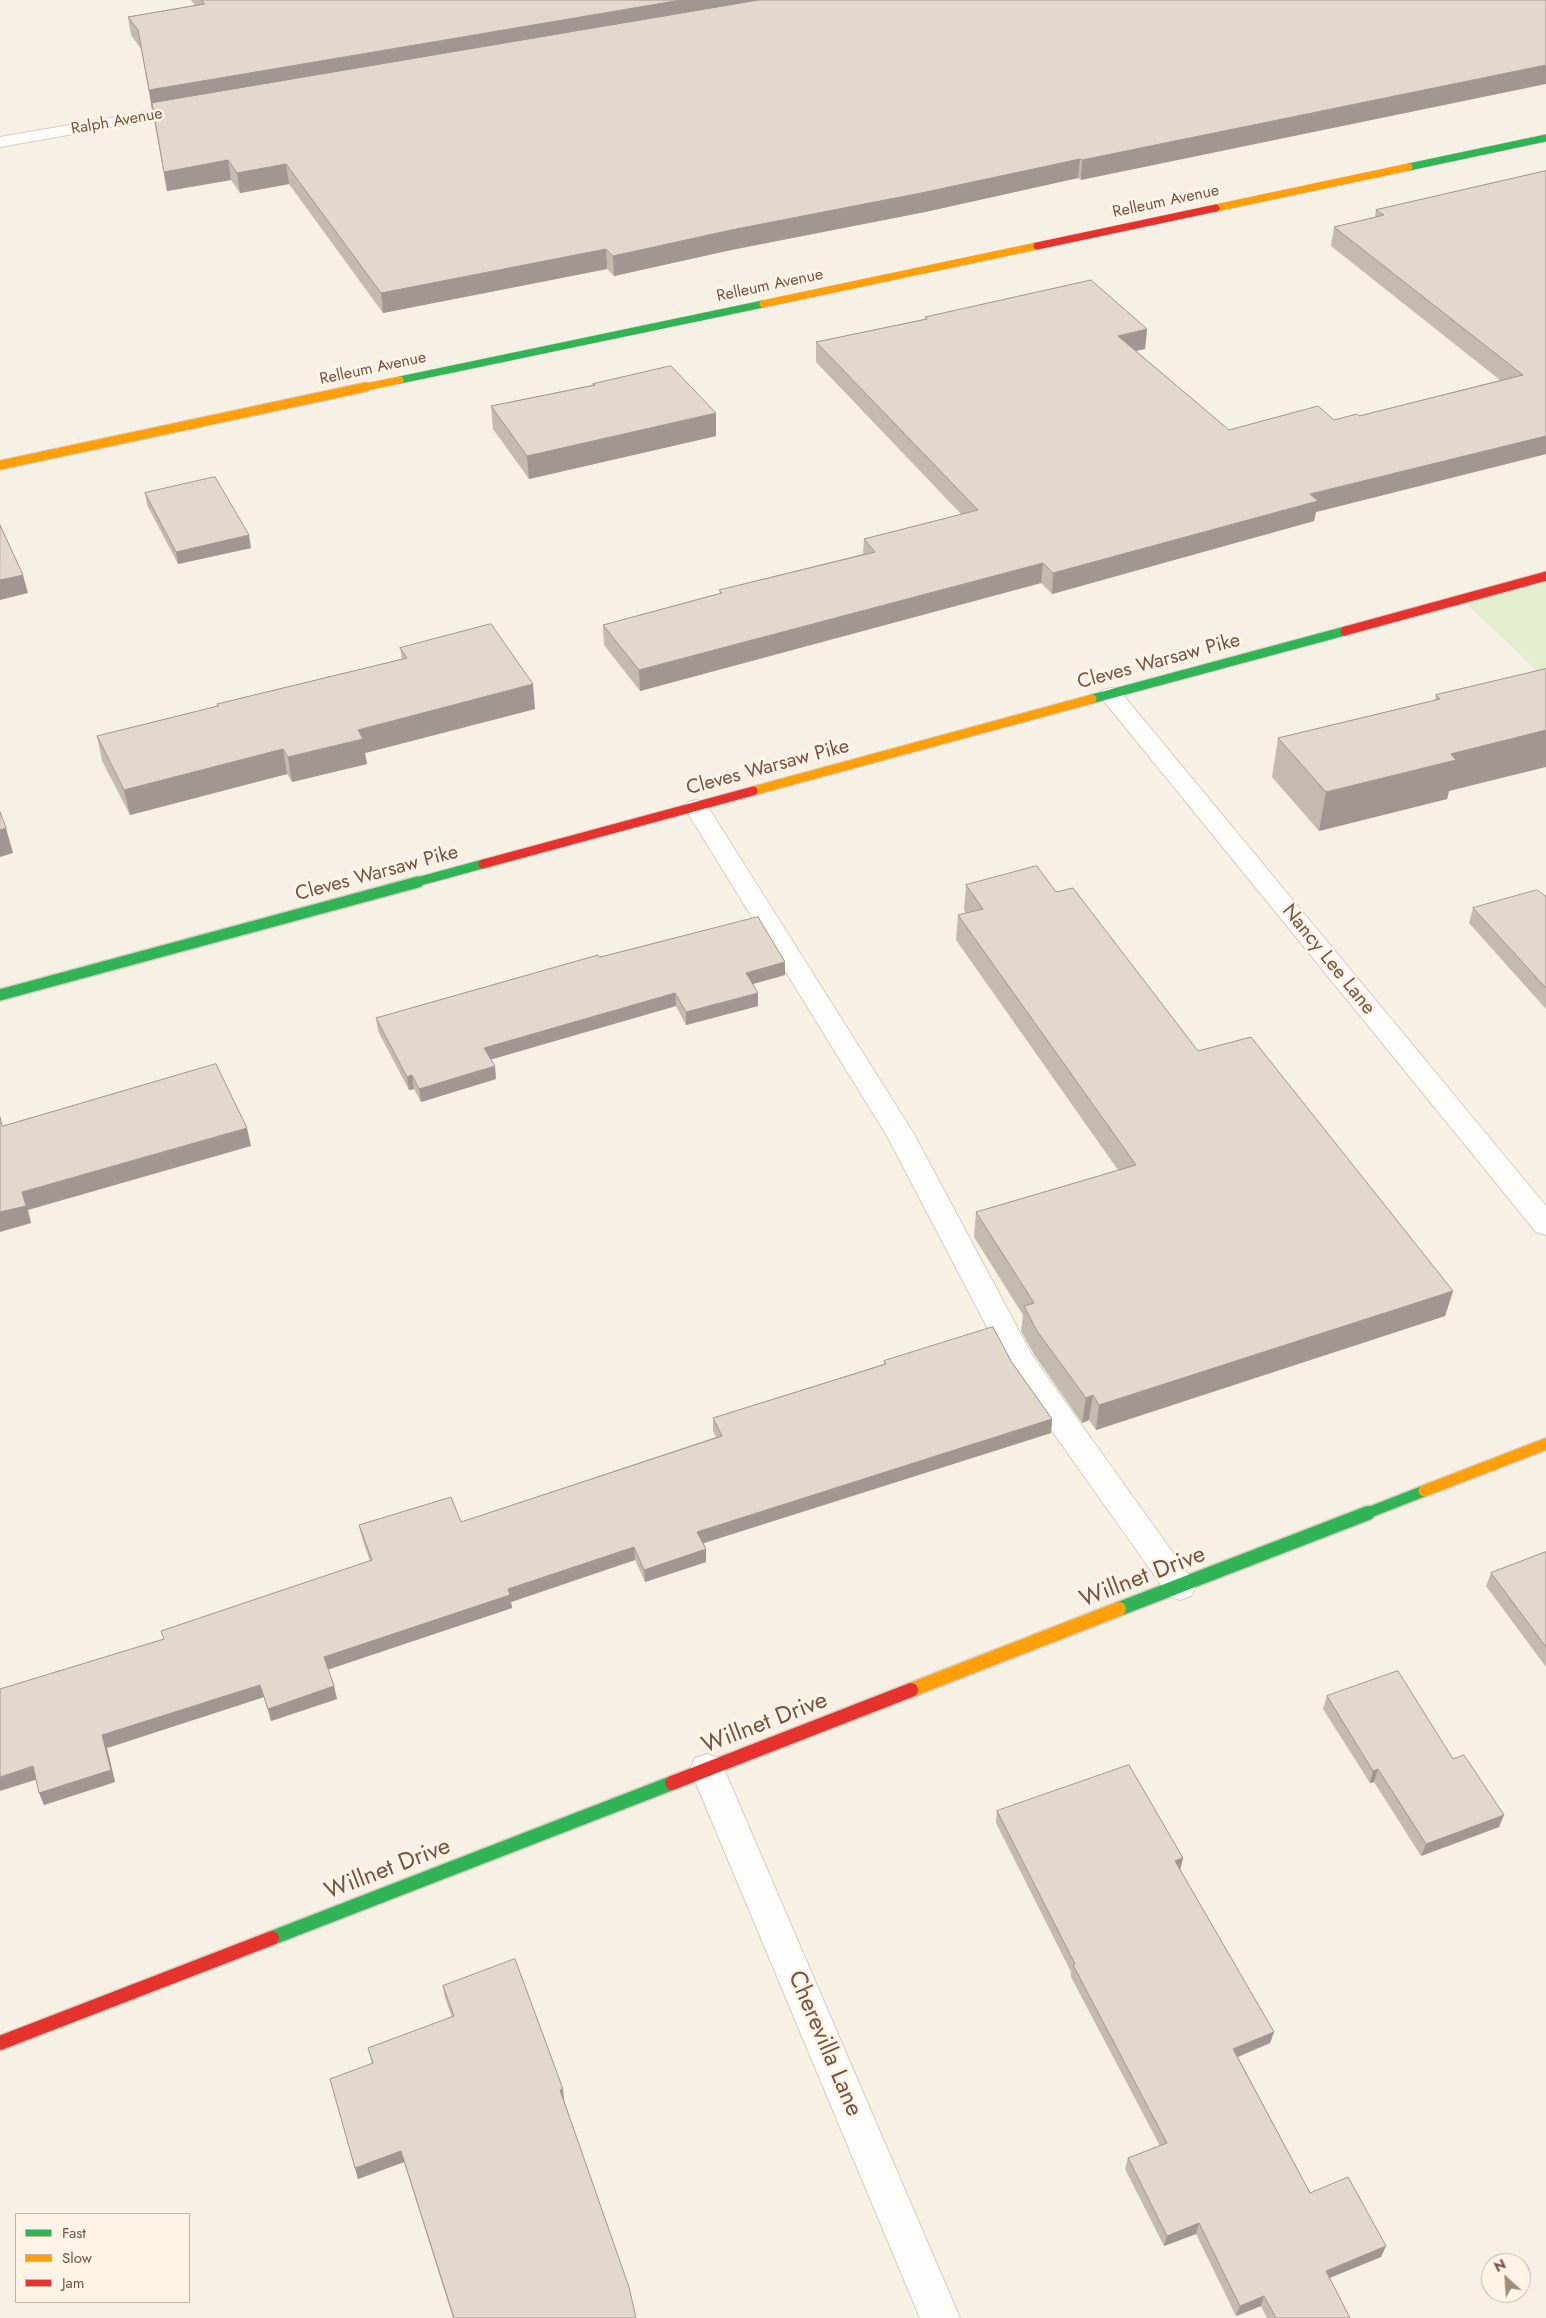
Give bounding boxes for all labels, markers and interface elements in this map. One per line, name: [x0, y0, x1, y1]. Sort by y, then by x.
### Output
street label: Ralph Avenue: [70, 105, 164, 139]
street label: Relleum Avenue: [1111, 181, 1221, 223]
street label: Relleum Avenue: [715, 265, 825, 307]
street label: Relleum Avenue: [318, 348, 428, 390]
street label: Cleves Warsaw Pike: [1075, 629, 1243, 695]
street label: Cleves Warsaw Pike: [684, 735, 852, 801]
street label: Cleves Warsaw Pike: [293, 841, 461, 907]
street label: Nancy Lee Lane: [1276, 900, 1380, 1020]
street label: Willnet Drive: [1076, 1541, 1210, 1615]
street label: Willnet Drive: [698, 1687, 832, 1761]
street label: Willnet Drive: [321, 1833, 455, 1907]
street label: Cherevilla Lane: [780, 1967, 868, 2121]
legend: [15, 2213, 190, 2303]
text: Fast: [62, 2222, 86, 2244]
text: Slow: [62, 2247, 92, 2269]
north arrow: [1481, 2253, 1531, 2303]
text: N: [1490, 2254, 1509, 2277]
text: Jam: [62, 2272, 85, 2294]

